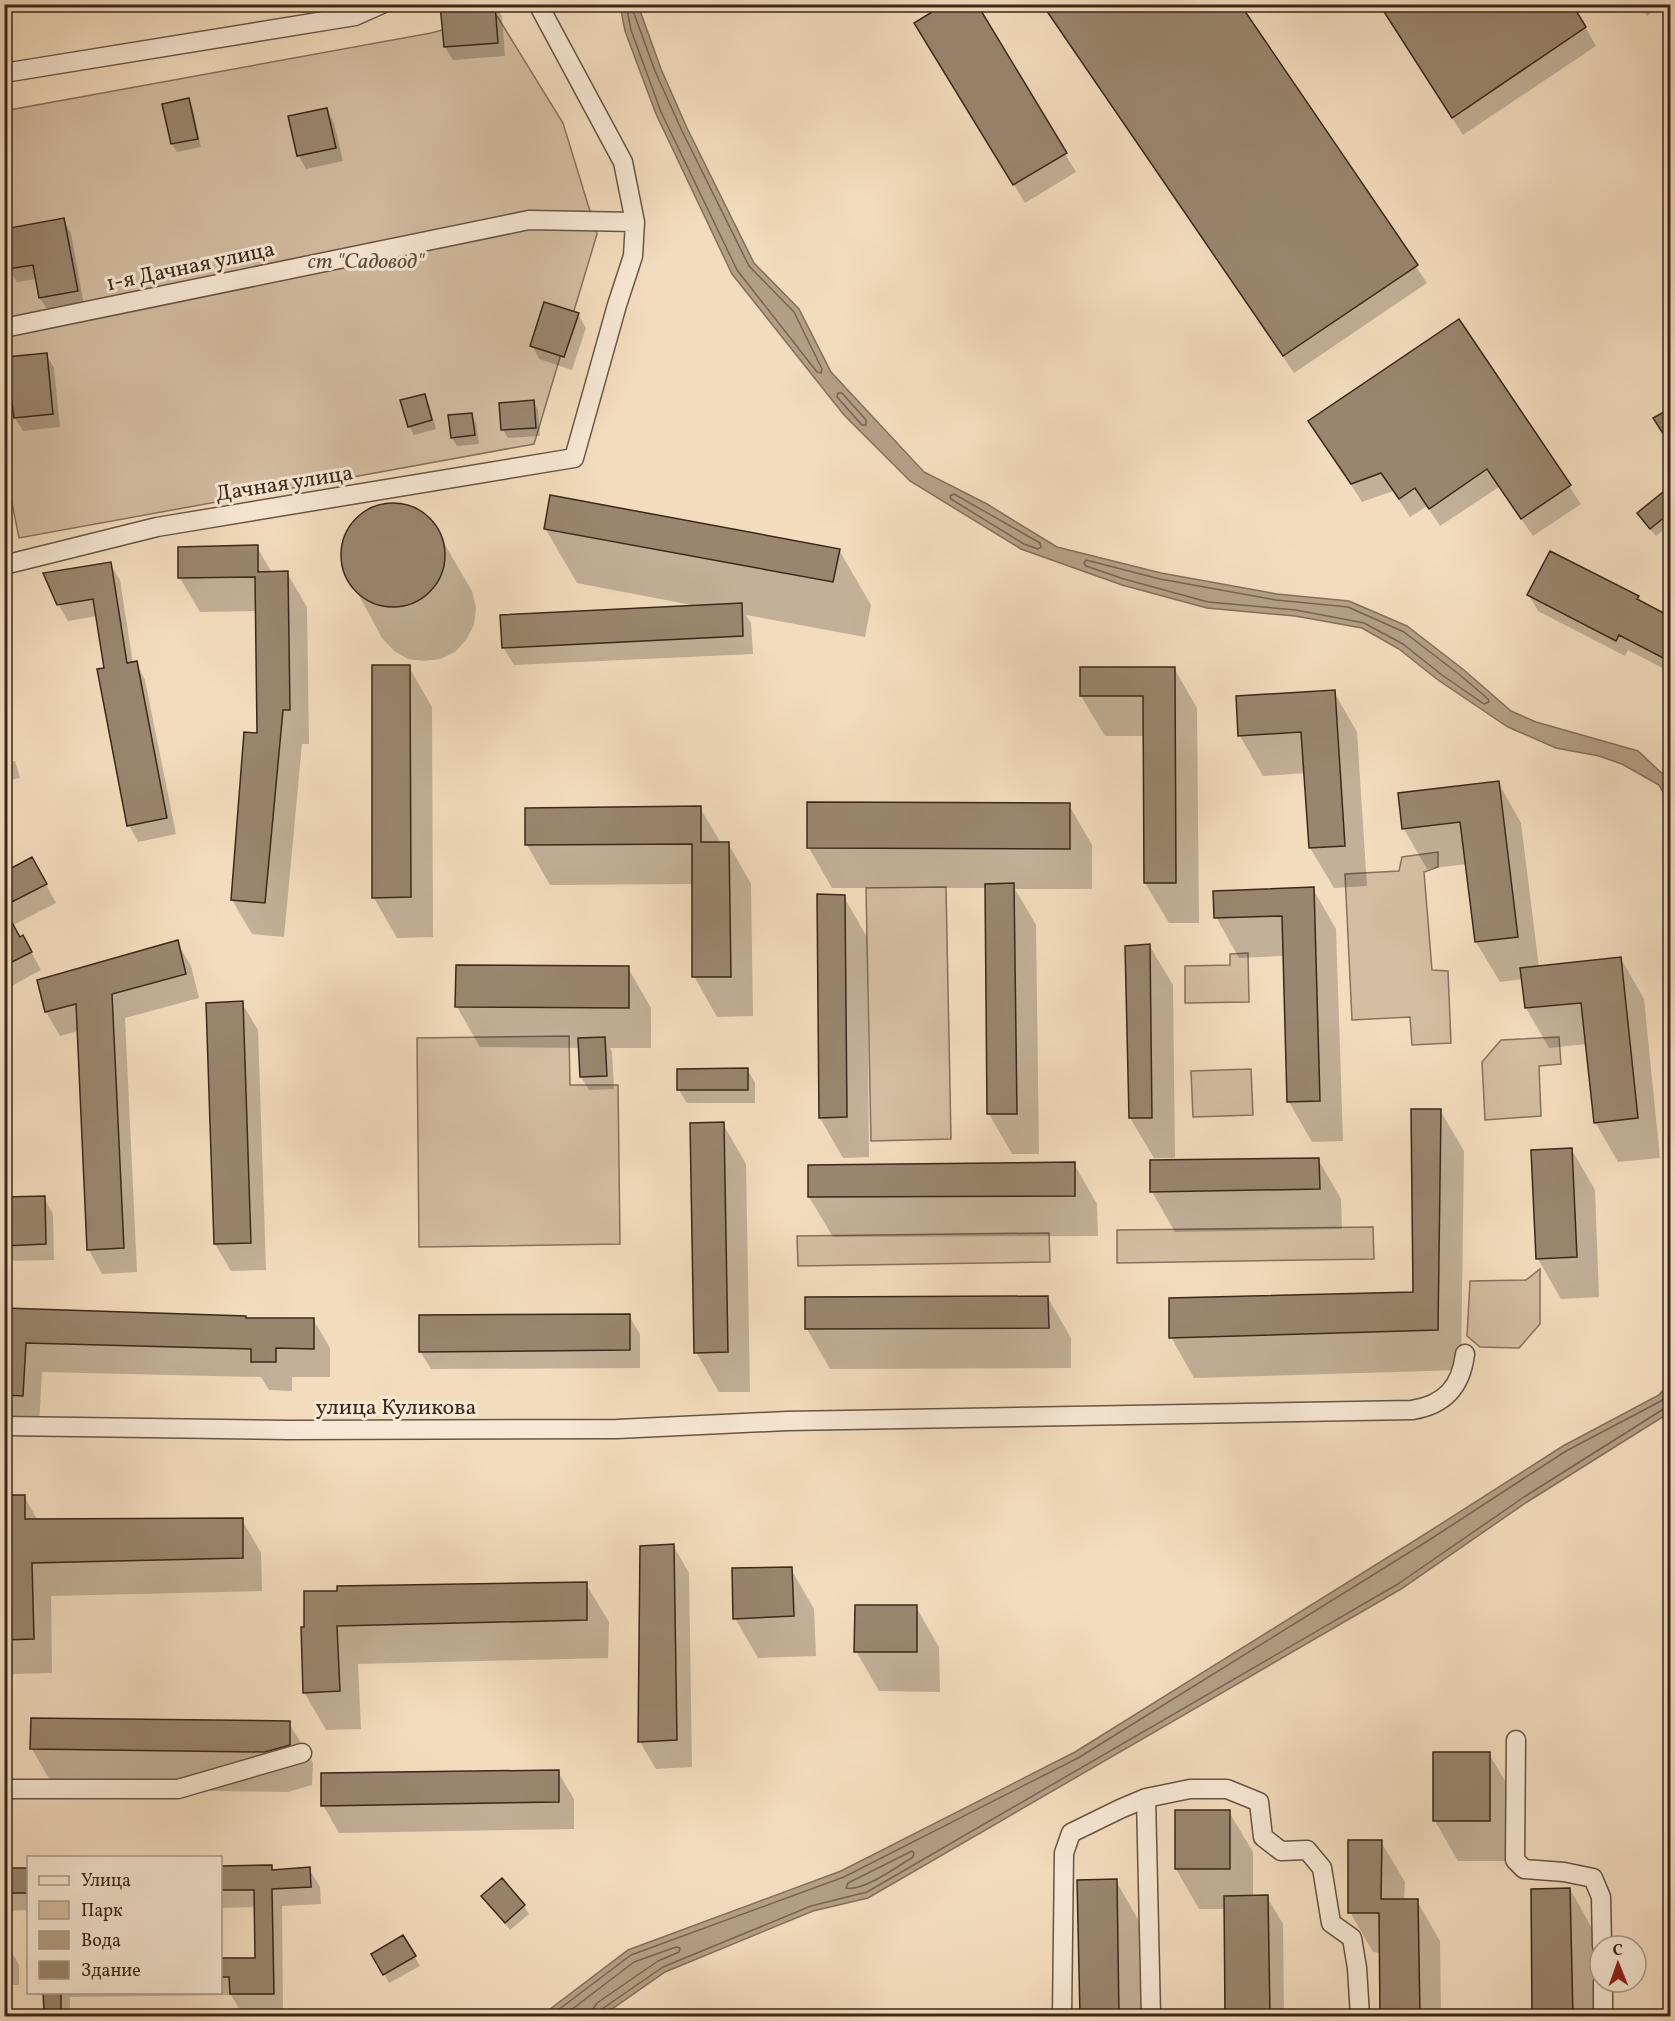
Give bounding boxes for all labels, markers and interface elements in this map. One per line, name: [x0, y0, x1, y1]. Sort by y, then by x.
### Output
street label: 1-я Дачная улица: [103, 234, 278, 300]
park label: ст "Садовод": [308, 247, 425, 278]
street label: Дачная улица: [213, 458, 355, 511]
street label: улица Куликова: [316, 1393, 476, 1424]
legend: [27, 1856, 222, 1994]
text: Улица: [81, 1869, 131, 1894]
text: Парк: [81, 1899, 123, 1924]
text: Вода: [81, 1929, 121, 1954]
north arrow: [1588, 1934, 1648, 1994]
text: С: [1612, 1940, 1623, 1962]
text: Здание: [81, 1959, 141, 1984]

